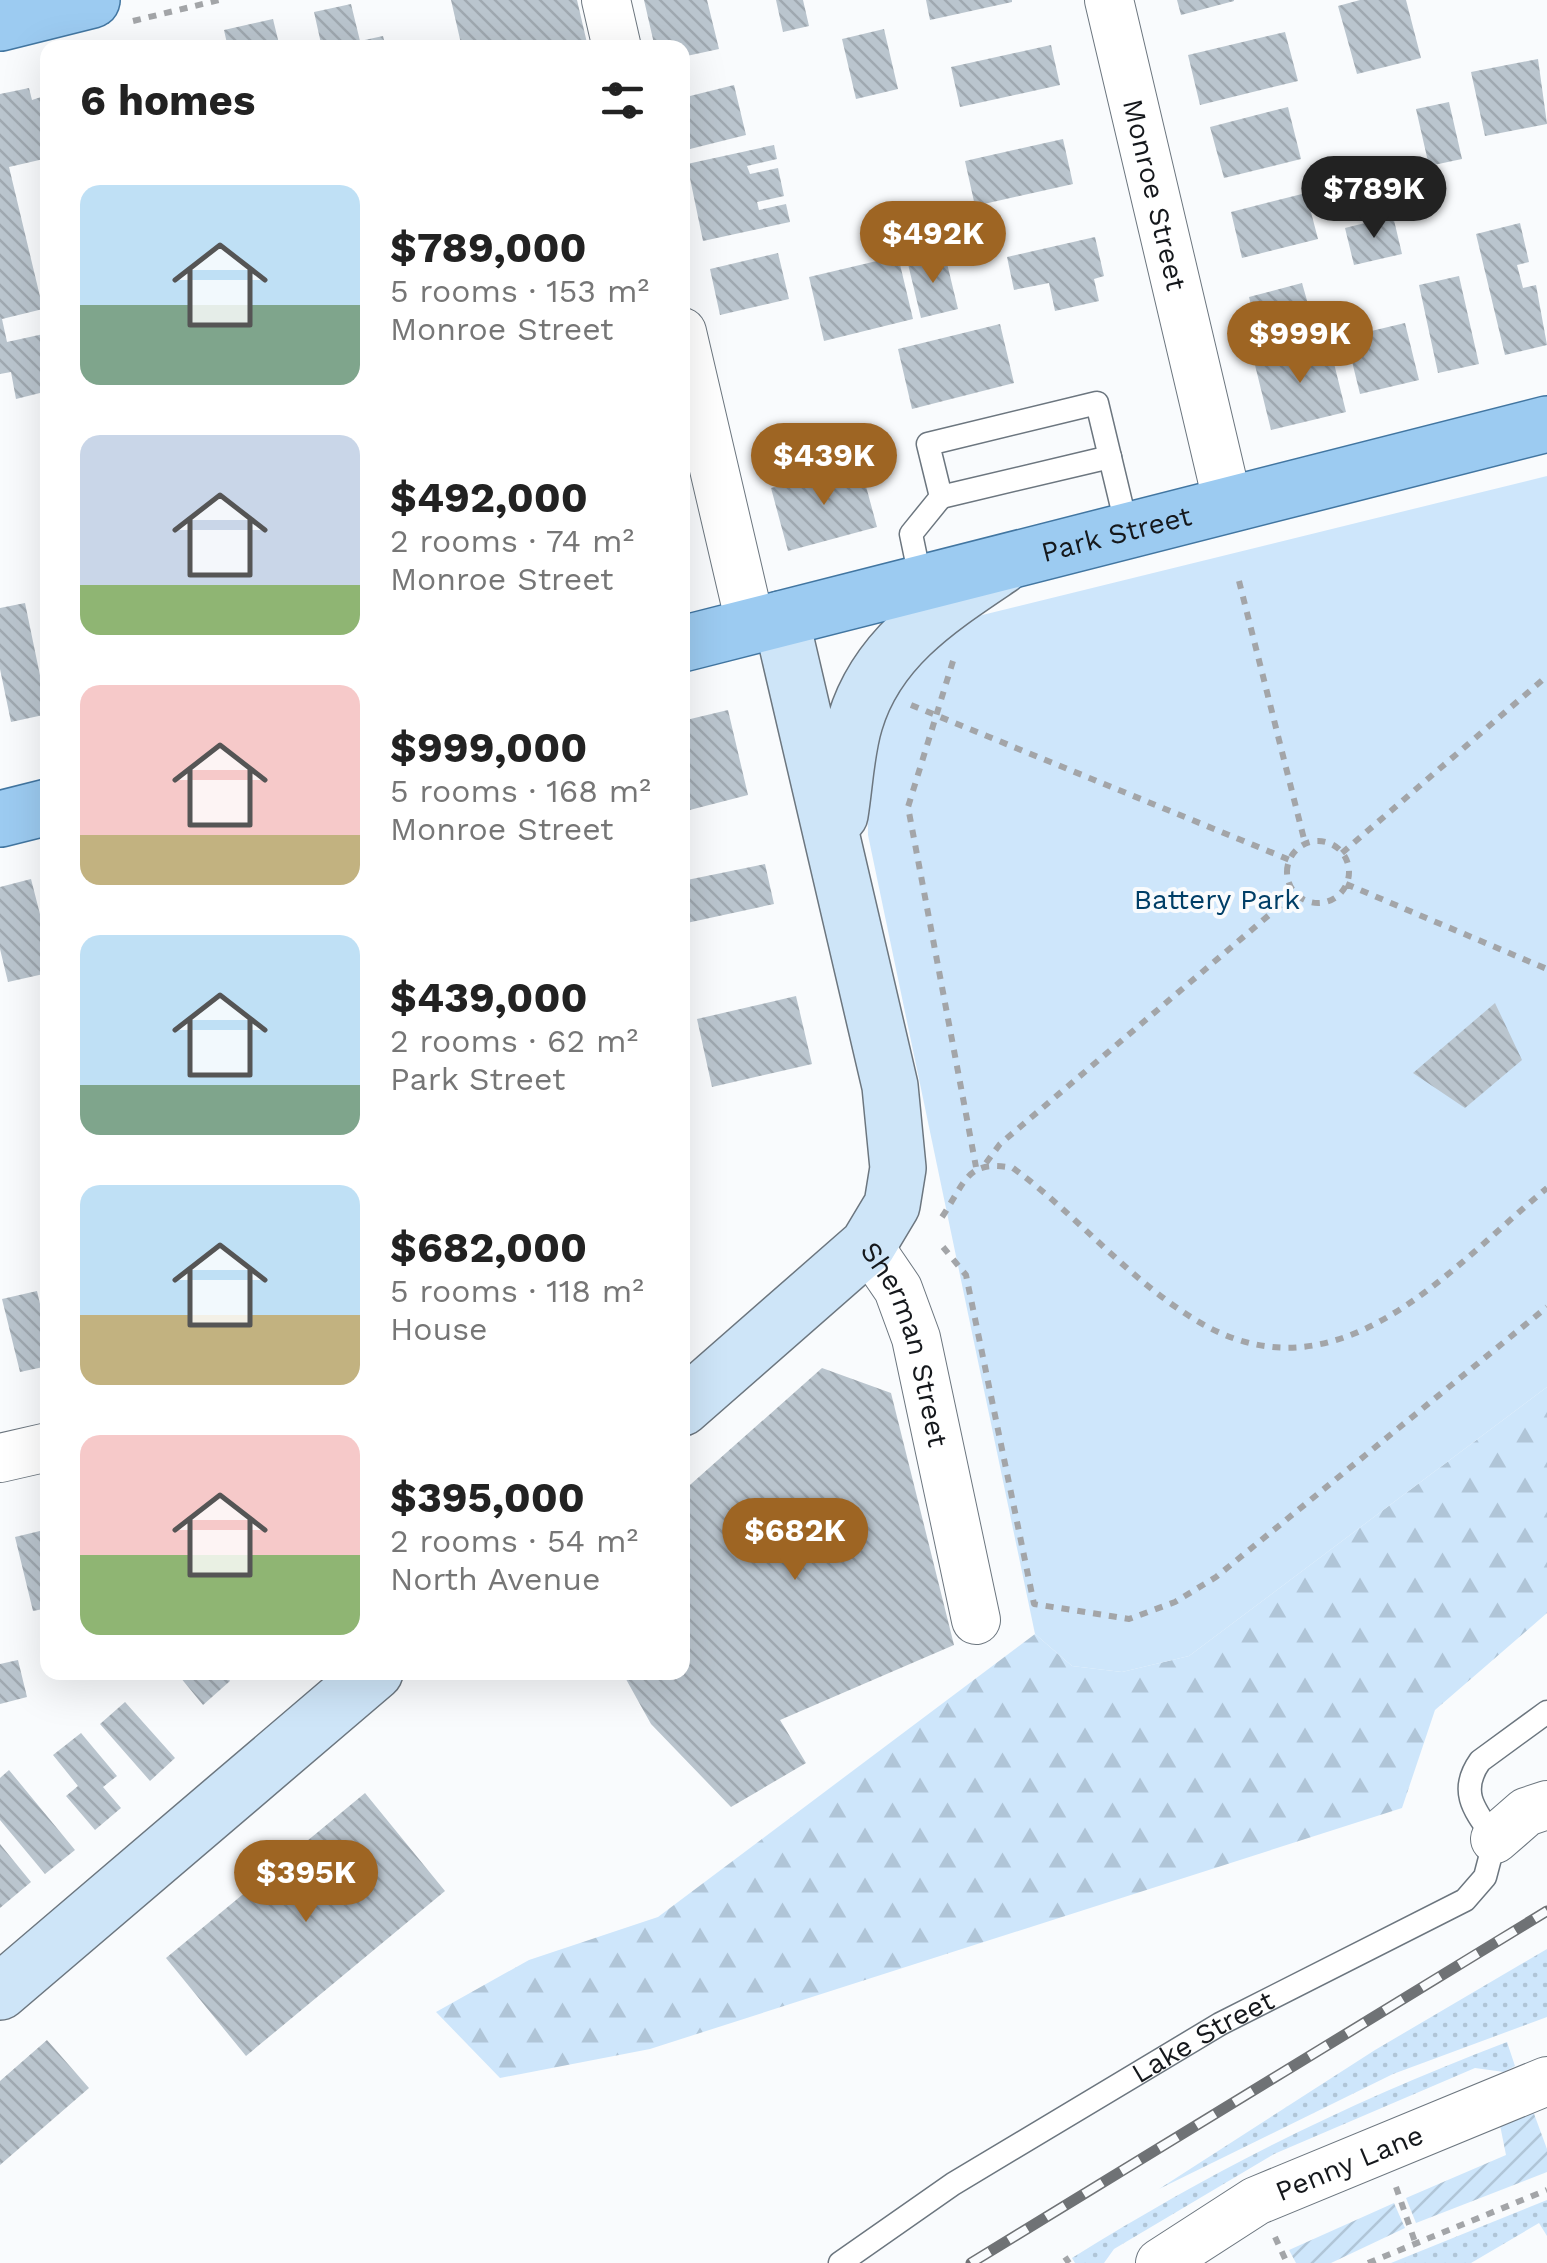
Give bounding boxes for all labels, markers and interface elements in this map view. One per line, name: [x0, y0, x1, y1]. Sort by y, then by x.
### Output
icon: filters: [595, 73, 650, 128]
text: 6 homes: [80, 76, 255, 125]
street label: Monroe Street: [1116, 96, 1194, 294]
pin: $789K: [1304, 156, 1444, 241]
text: $789K: [1323, 169, 1425, 207]
pin: $492K: [863, 201, 1003, 286]
text: $492K: [882, 214, 984, 252]
text: $789,000: [390, 223, 587, 272]
icon: home: [160, 225, 280, 345]
text: 5 rooms · 153 m²: [390, 272, 649, 310]
pin: $999K: [1230, 301, 1370, 386]
text: Monroe Street: [390, 310, 614, 348]
text: $999K: [1249, 314, 1351, 352]
pin: $439K: [754, 423, 894, 508]
text: $439K: [773, 436, 875, 474]
text: $492,000: [390, 473, 588, 522]
icon: home: [160, 475, 280, 595]
street label: Park Street: [1038, 499, 1195, 568]
text: 2 rooms · 74 m²: [390, 522, 634, 560]
text: Monroe Street: [390, 560, 614, 598]
text: $999,000: [390, 723, 587, 772]
icon: home: [160, 725, 280, 845]
text: 5 rooms · 168 m²: [390, 772, 651, 810]
text: Monroe Street: [390, 810, 614, 848]
park label: Battery Park: [1134, 883, 1300, 916]
text: $439,000: [390, 973, 588, 1022]
icon: home: [160, 975, 280, 1095]
text: 2 rooms · 62 m²: [390, 1022, 638, 1060]
text: Park Street: [390, 1060, 565, 1098]
text: $682,000: [390, 1223, 587, 1272]
icon: home: [160, 1225, 280, 1345]
street label: Sherman Street: [854, 1235, 955, 1450]
text: 5 rooms · 118 m²: [390, 1272, 644, 1310]
text: House: [390, 1310, 488, 1348]
text: $395,000: [390, 1473, 585, 1522]
icon: home: [160, 1475, 280, 1595]
pin: $682K: [725, 1498, 865, 1583]
text: $682K: [744, 1511, 846, 1549]
text: 2 rooms · 54 m²: [390, 1522, 638, 1560]
text: North Avenue: [390, 1560, 601, 1598]
pin: $395K: [236, 1840, 376, 1925]
text: $395K: [256, 1853, 356, 1891]
street label: Lake Street: [1126, 1983, 1279, 2090]
street label: Penny Lane: [1270, 2117, 1428, 2208]

